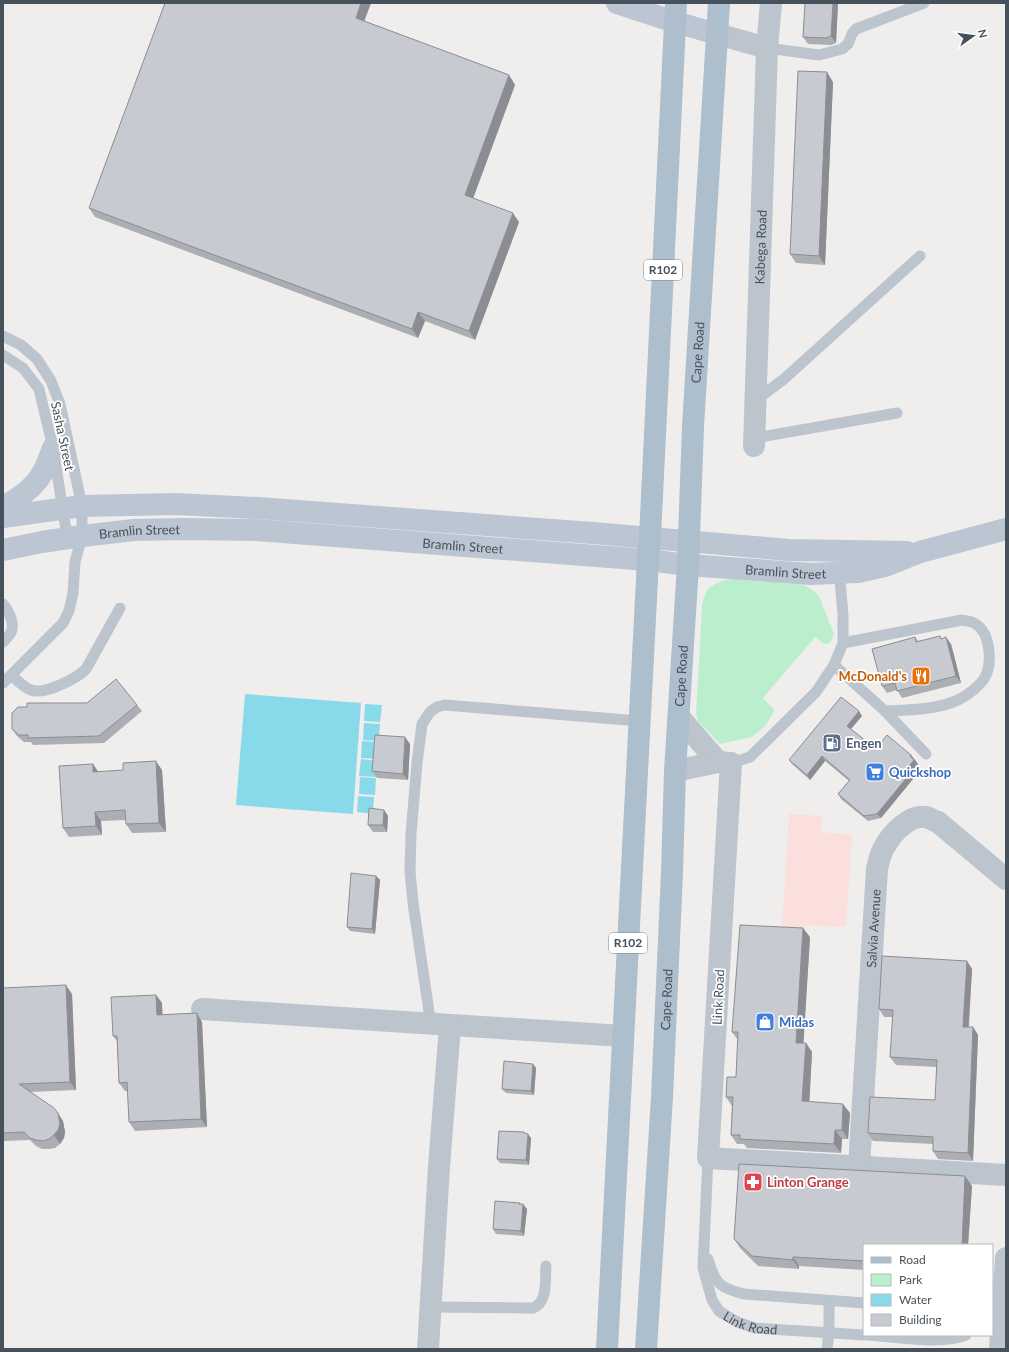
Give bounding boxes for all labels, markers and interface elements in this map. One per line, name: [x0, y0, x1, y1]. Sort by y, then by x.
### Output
north arrow: [953, 16, 993, 56]
text: N: [976, 28, 991, 39]
street label: Kabega Road: [751, 210, 770, 285]
road number: R102: [644, 260, 682, 280]
street label: Cape Road: [688, 321, 707, 384]
street label: Sasha Street: [48, 400, 78, 472]
street label: Bramlin Street: [98, 521, 180, 542]
street label: Bramlin Street: [422, 535, 504, 557]
street label: Bramlin Street: [745, 561, 827, 582]
street label: Cape Road: [671, 645, 691, 707]
restaurant icon: McDonald's: [910, 665, 932, 687]
place label: McDonald's: [839, 668, 907, 684]
fuel station icon: Engen: [821, 732, 843, 754]
place label: Engen: [846, 735, 882, 751]
supermarket icon: Quickshop: [864, 761, 886, 783]
place label: Quickshop: [889, 764, 951, 780]
street label: Salvia Avenue: [863, 888, 884, 968]
road number: R102: [609, 933, 647, 953]
street label: Cape Road: [657, 969, 676, 1031]
street label: Link Road: [709, 969, 727, 1025]
shop icon: Midas: [754, 1011, 776, 1033]
place label: Midas: [779, 1014, 814, 1030]
pharmacy icon: Linton Grange: [742, 1171, 764, 1193]
place label: Linton Grange: [767, 1174, 849, 1190]
legend: [863, 1244, 993, 1336]
text: Road: [899, 1252, 926, 1267]
text: Park: [899, 1272, 923, 1287]
text: Water: [899, 1292, 932, 1307]
street label: Link Road: [721, 1308, 778, 1337]
text: Building: [899, 1312, 942, 1327]

